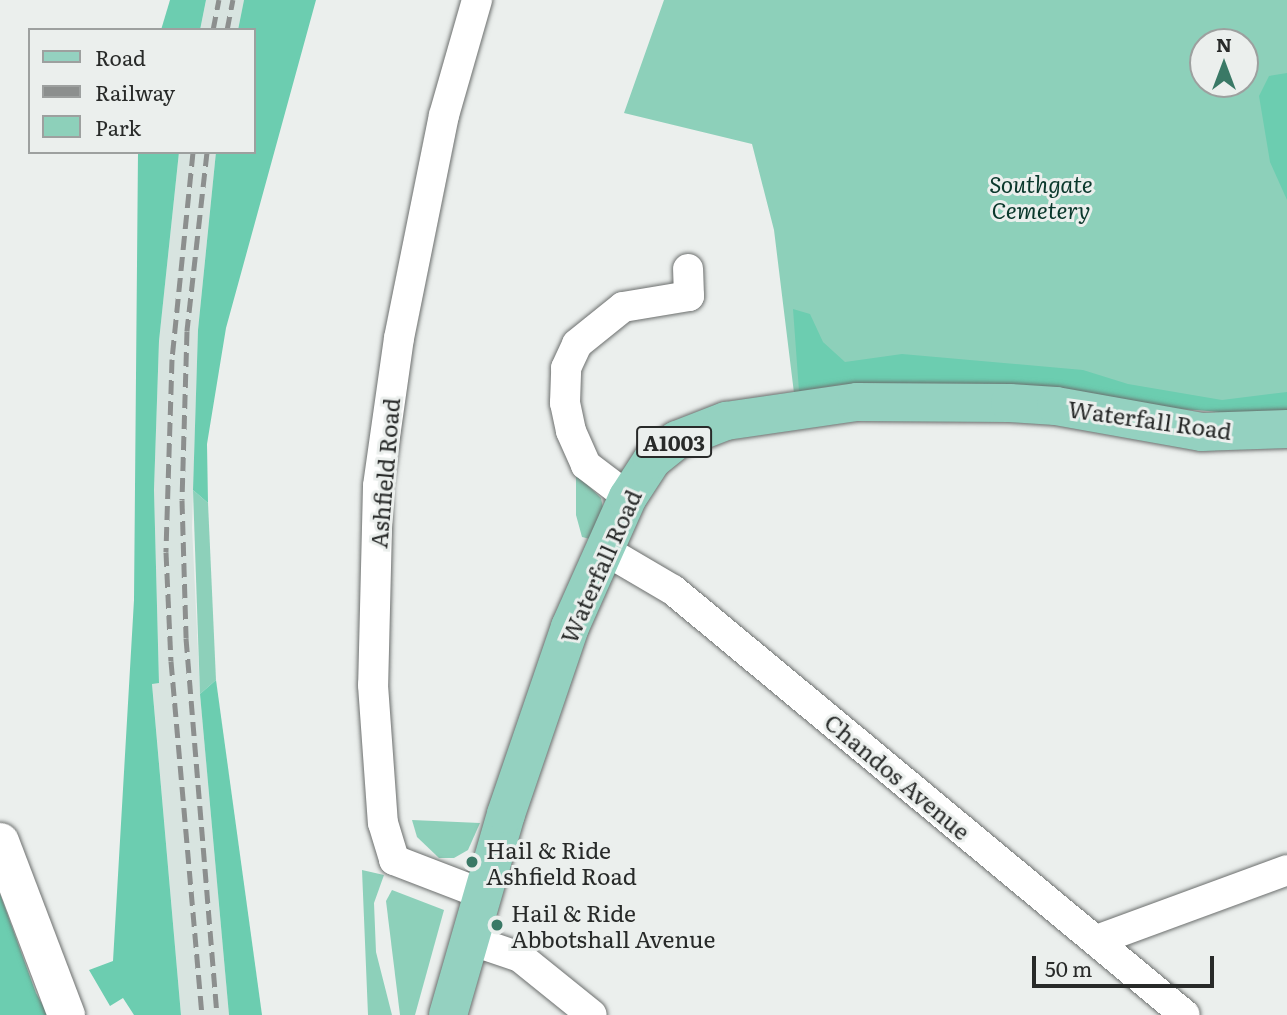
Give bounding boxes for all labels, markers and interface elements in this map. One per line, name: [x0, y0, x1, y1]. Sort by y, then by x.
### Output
legend: [28, 28, 256, 154]
north arrow: [1189, 28, 1259, 98]
text: N: [1216, 30, 1232, 58]
text: Road: [95, 41, 146, 72]
text: Railway: [95, 76, 175, 107]
text: Park: [95, 111, 141, 142]
park label: Southgate Cemetery: [989, 169, 1093, 223]
street label: Waterfall Road: [1066, 394, 1234, 444]
street label: Ashfield Road: [364, 397, 404, 549]
road number: A1003: [636, 424, 712, 460]
street label: Waterfall Road: [554, 485, 646, 647]
street label: Chandos Avenue: [820, 707, 976, 845]
place label: Hail & Ride Ashfield Road: [486, 835, 637, 889]
marker: Hail & Ride Ashfield Road: [464, 854, 480, 870]
place label: Hail & Ride Abbotshall Avenue: [511, 898, 715, 952]
marker: Hail & Ride Abbotshall Avenue: [489, 917, 505, 933]
scale bar: [1035, 942, 1217, 986]
text: 50 m: [1045, 952, 1092, 983]

